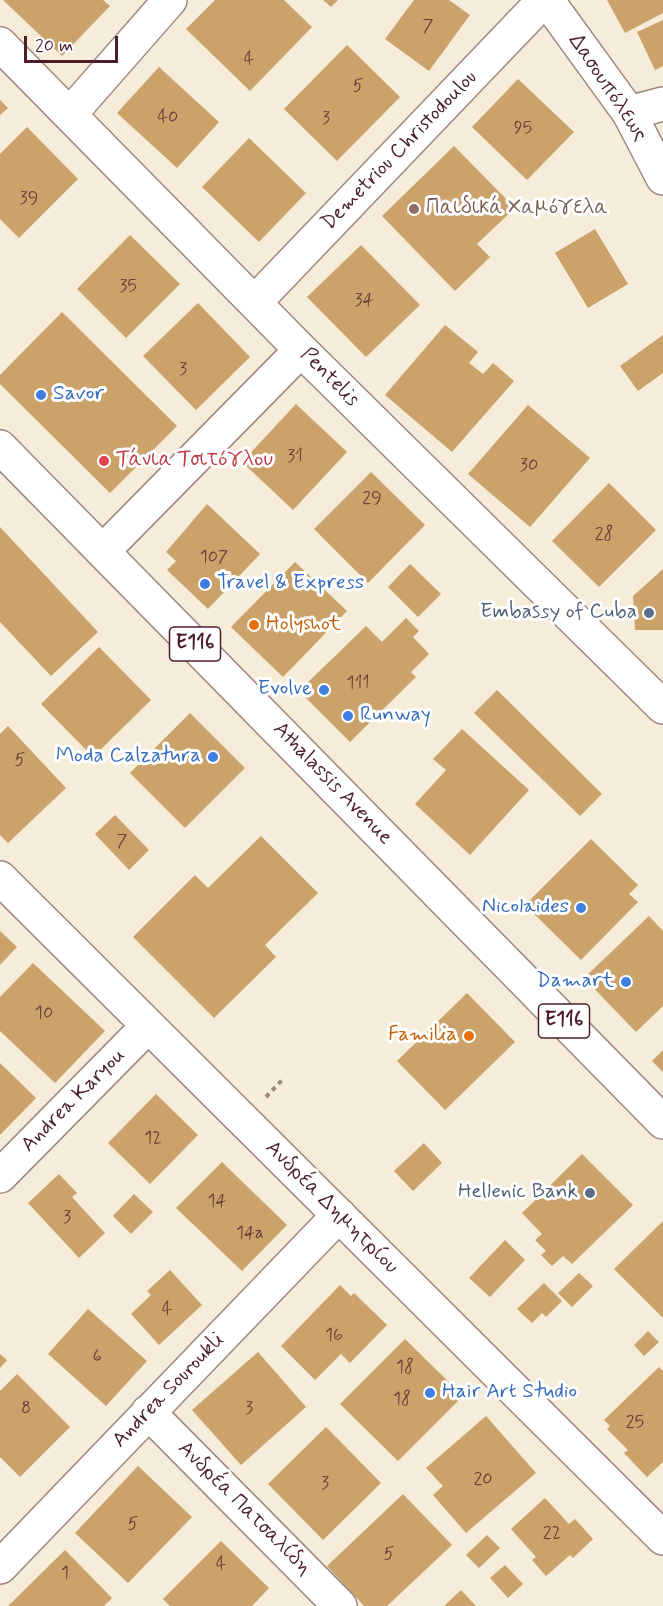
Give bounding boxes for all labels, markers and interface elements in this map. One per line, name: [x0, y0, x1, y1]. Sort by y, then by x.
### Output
house number: 7: [423, 16, 433, 38]
scale bar: [27, 24, 122, 62]
street label: Δασουπόλεως: [562, 30, 652, 146]
text: 20 m: [35, 34, 73, 58]
house number: 4: [244, 49, 254, 71]
street label: Demetriou Christodoulou: [317, 66, 483, 236]
house number: 5: [353, 76, 363, 98]
house number: 40: [158, 107, 178, 129]
house number: 3: [322, 108, 330, 130]
house number: 95: [514, 118, 532, 140]
house number: 39: [20, 188, 38, 210]
place label: Παιδικά Χαμόγελα: [426, 196, 608, 222]
marker: Παιδικά Χαμόγελα: [407, 202, 421, 216]
house number: 35: [119, 276, 137, 298]
house number: 34: [354, 290, 374, 312]
street label: Pentelis: [294, 343, 364, 413]
house number: 3: [179, 359, 187, 381]
place label: Savor: [53, 382, 104, 408]
marker: Savor: [34, 388, 48, 402]
house number: 31: [287, 446, 303, 468]
place label: Τάνια Τσιτόγλου: [116, 448, 273, 474]
marker: Τάνια Τσιτόγλου: [97, 454, 111, 468]
house number: 30: [520, 455, 538, 477]
house number: 29: [362, 488, 382, 510]
house number: 28: [595, 524, 613, 546]
house number: 107: [200, 547, 228, 569]
place label: Travel & Express: [217, 571, 364, 597]
marker: Travel & Express: [198, 577, 212, 591]
place label: Embassy of Cuba: [480, 600, 637, 626]
marker: Embassy of Cuba: [642, 606, 656, 620]
place label: Holyshot: [266, 612, 341, 638]
marker: Holyshot: [247, 618, 261, 632]
road number: E116: [170, 627, 220, 661]
house number: 111: [347, 673, 369, 695]
place label: Evolve: [258, 677, 312, 703]
marker: Evolve: [317, 683, 331, 697]
place label: Runway: [360, 703, 431, 729]
marker: Runway: [341, 709, 355, 723]
street label: Athalassis Avenue: [267, 717, 397, 851]
place label: Moda Calzatura: [56, 744, 201, 770]
house number: 5: [15, 750, 25, 772]
marker: Moda Calzatura: [206, 750, 220, 764]
house number: 7: [117, 831, 127, 853]
place label: Nicolaides: [482, 895, 569, 921]
marker: Nicolaides: [574, 901, 588, 915]
place label: Damart: [536, 969, 614, 995]
marker: Damart: [619, 975, 633, 989]
house number: 10: [35, 1003, 53, 1025]
road number: E116: [538, 1004, 590, 1038]
place label: Familia: [388, 1023, 457, 1049]
marker: Familia: [462, 1029, 476, 1043]
street label: Andrea Karyou: [17, 1044, 131, 1158]
house number: 12: [144, 1128, 162, 1150]
street label: Ανδρέα Δημητρίου: [259, 1136, 403, 1280]
place label: Hellenic Bank: [458, 1180, 578, 1206]
marker: Hellenic Bank: [583, 1186, 597, 1200]
house number: 14: [208, 1191, 226, 1213]
house number: 3: [63, 1207, 71, 1229]
house number: 14a: [236, 1223, 264, 1245]
house number: 4: [162, 1299, 172, 1321]
house number: 16: [325, 1325, 343, 1347]
street label: Andrea Souroukli: [108, 1328, 230, 1454]
house number: 6: [92, 1346, 102, 1368]
house number: 18: [396, 1357, 414, 1379]
place label: Hair Art Studio: [442, 1380, 577, 1406]
marker: Hair Art Studio: [423, 1386, 437, 1400]
house number: 18: [393, 1389, 411, 1411]
house number: 8: [21, 1398, 31, 1420]
house number: 3: [245, 1398, 253, 1420]
house number: 25: [626, 1412, 644, 1434]
street label: Ανδρέα Πατσαλίδη: [172, 1437, 316, 1581]
house number: 20: [473, 1469, 493, 1491]
house number: 3: [321, 1473, 329, 1495]
house number: 5: [128, 1514, 138, 1536]
house number: 22: [543, 1523, 561, 1545]
house number: 5: [384, 1544, 394, 1566]
house number: 4: [216, 1554, 226, 1576]
house number: 1: [61, 1563, 69, 1585]

